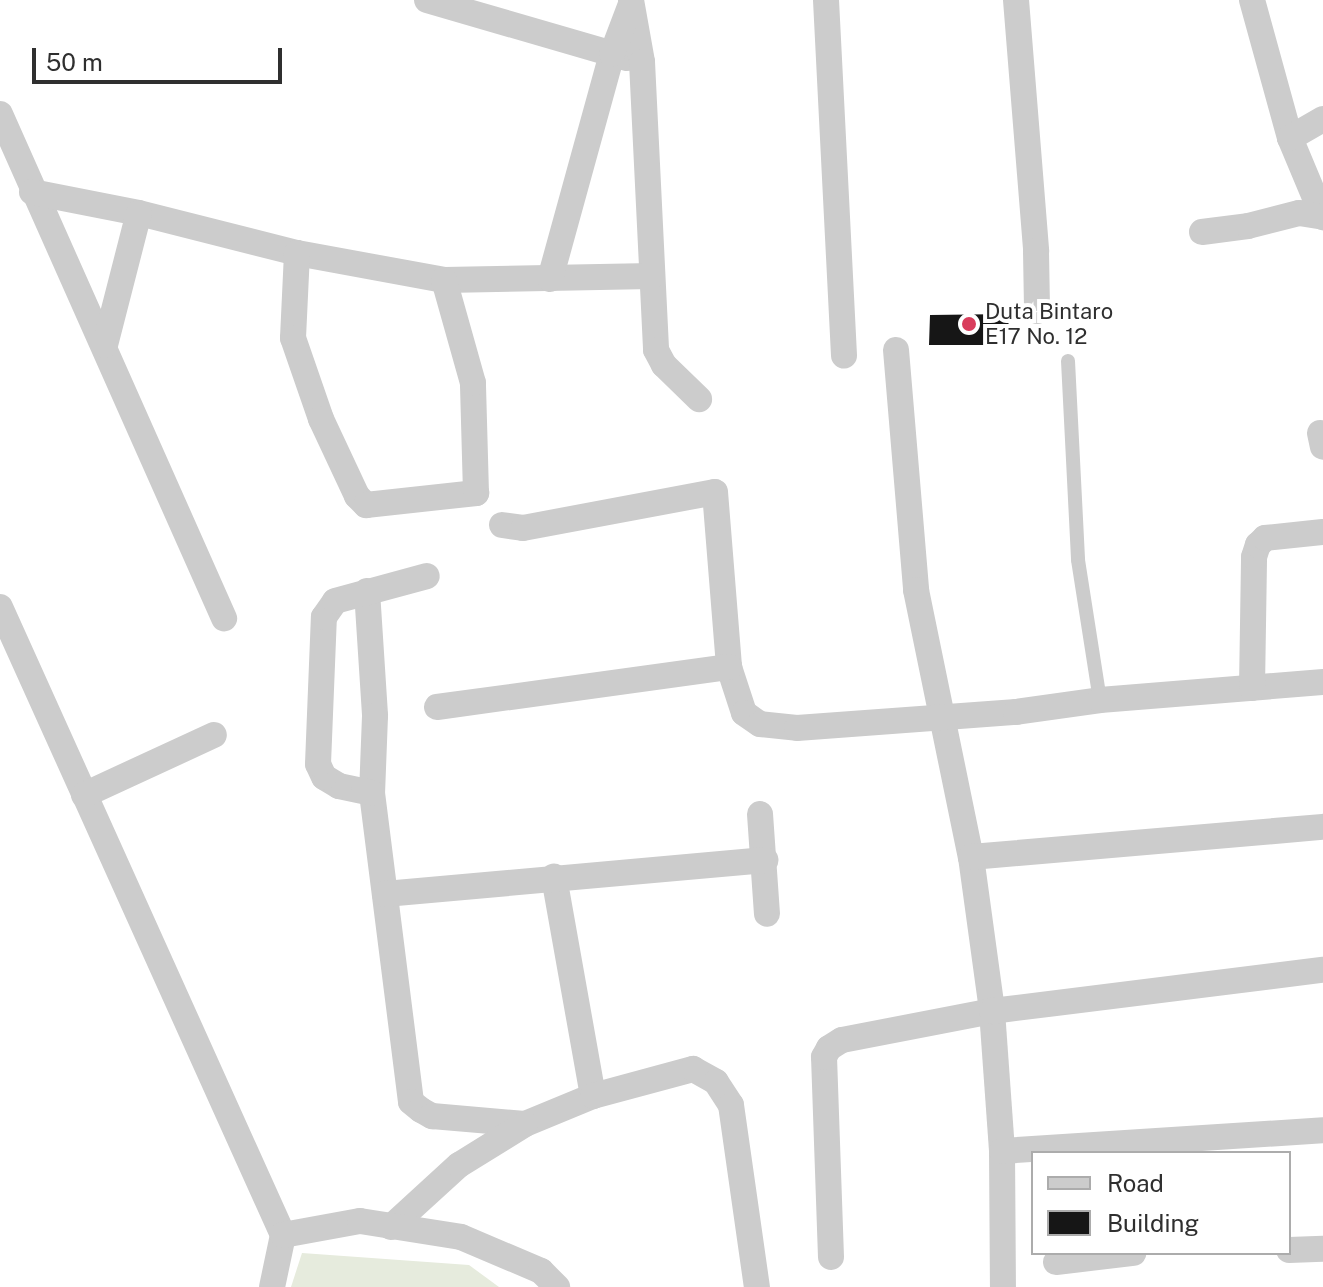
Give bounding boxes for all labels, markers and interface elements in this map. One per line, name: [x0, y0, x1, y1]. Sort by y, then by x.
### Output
scale bar: [36, 32, 286, 82]
text: 50 m: [46, 48, 103, 76]
place label: Duta Bintaro E17 No. 12: [985, 298, 1113, 350]
marker: Duta Bintaro E17 No. 12: [960, 315, 978, 333]
legend: [1031, 1151, 1291, 1255]
text: Road: [1107, 1169, 1164, 1197]
text: Building: [1107, 1209, 1199, 1237]

